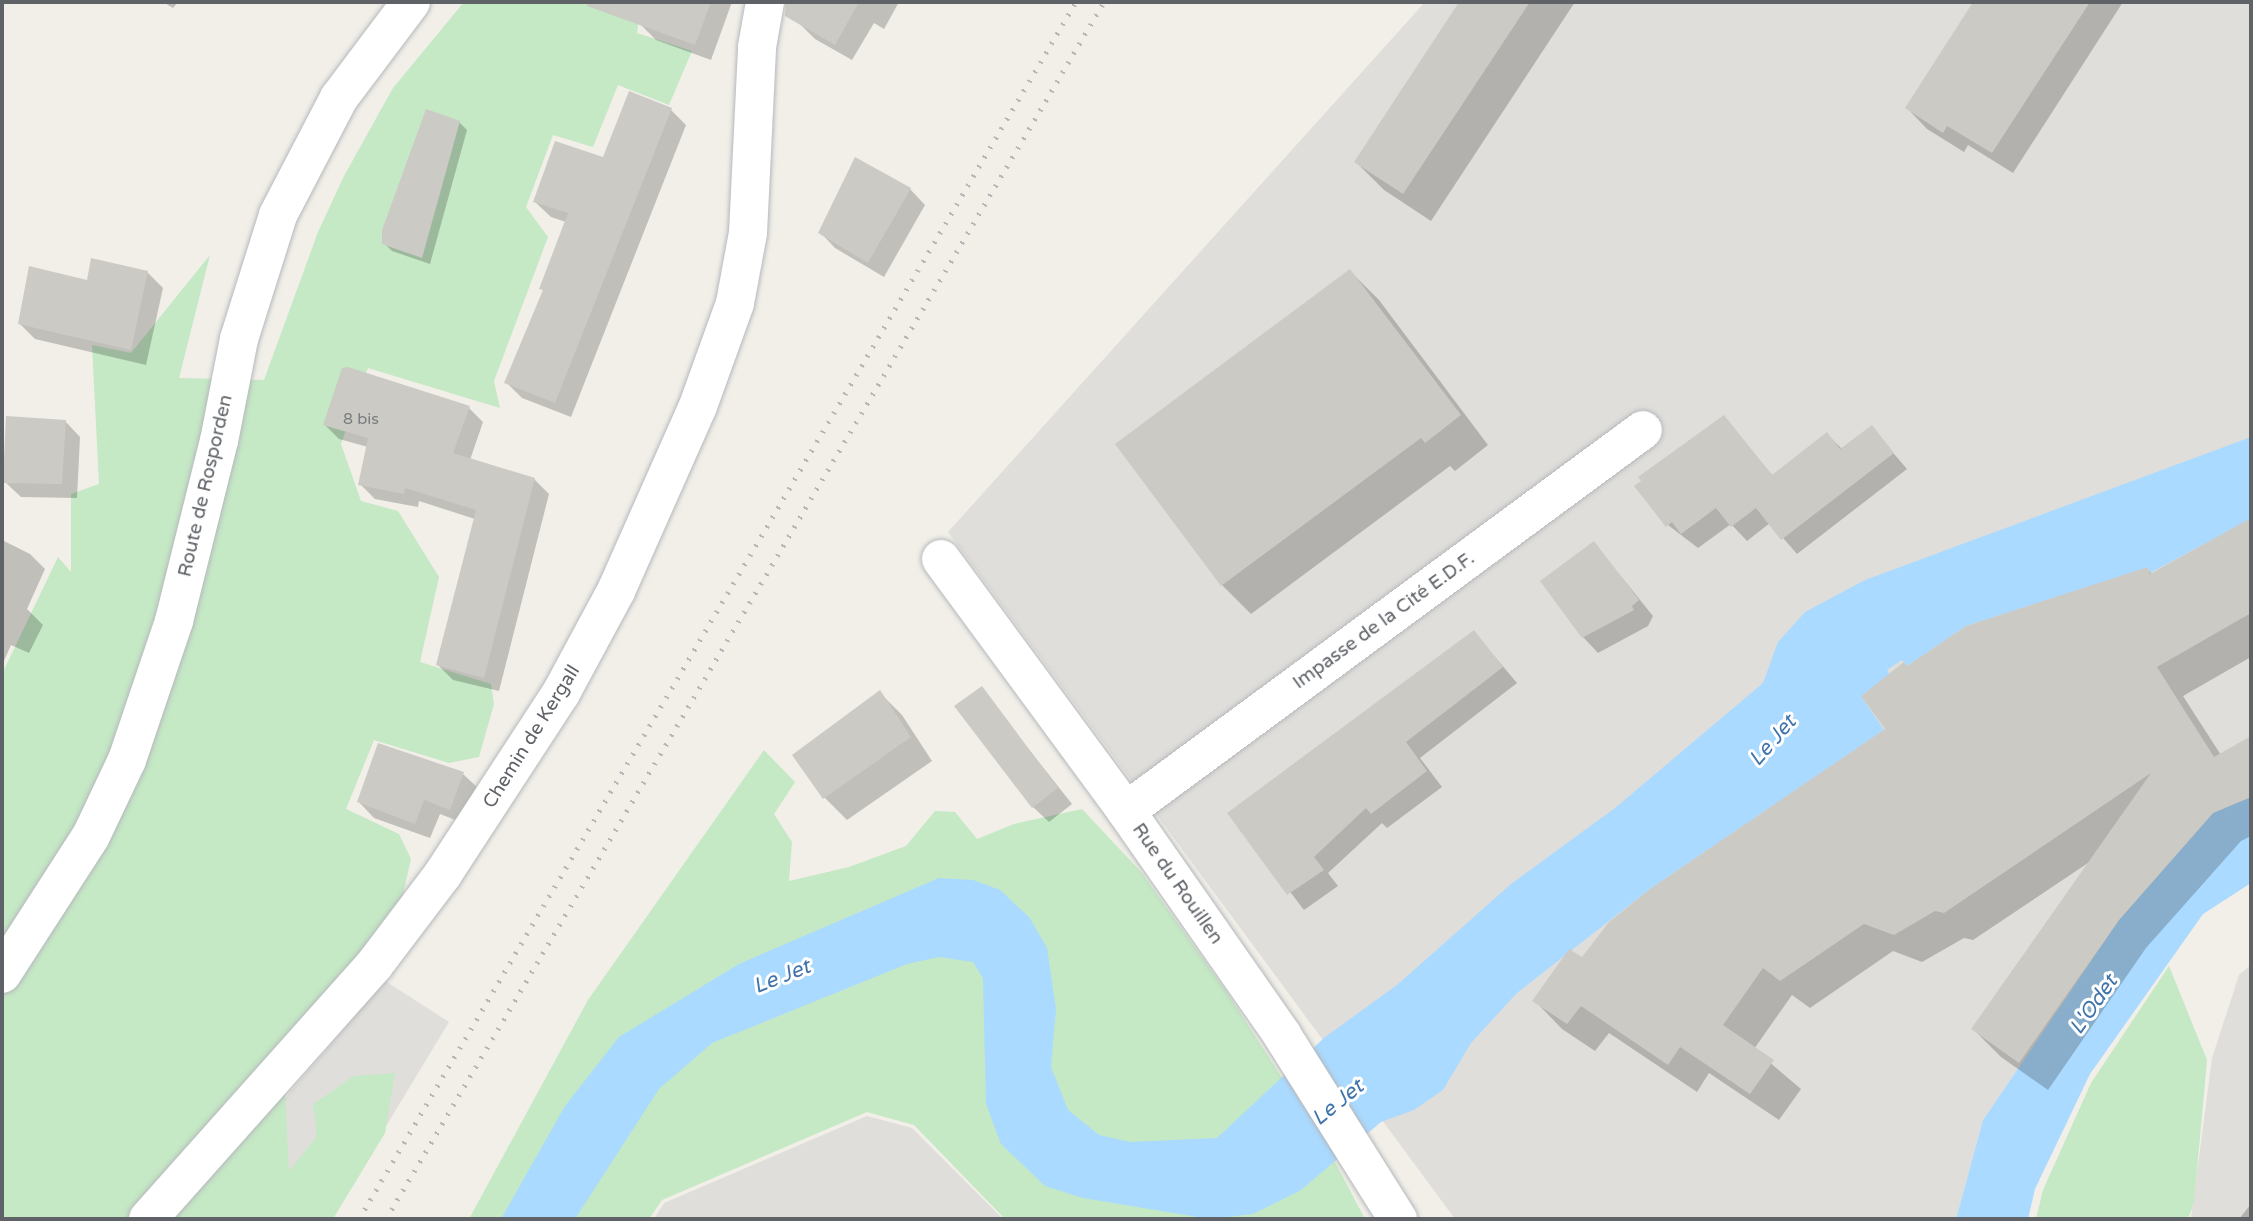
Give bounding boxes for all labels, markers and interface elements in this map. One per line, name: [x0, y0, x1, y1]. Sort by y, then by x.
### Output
street label: Route de Rosporden: [174, 393, 238, 579]
house number: 8 bis: [343, 409, 379, 429]
street label: Impasse de la Cité E.D.F.: [1289, 547, 1479, 695]
street label: Chemin de Kergall: [479, 661, 585, 813]
water label: Le Jet: [1744, 710, 1802, 772]
street label: Rue du Rouillen: [1127, 819, 1227, 949]
water label: Le Jet: [750, 954, 814, 1000]
water label: L'Odet: [2065, 971, 2123, 1039]
water label: Le Jet: [1307, 1075, 1369, 1131]

